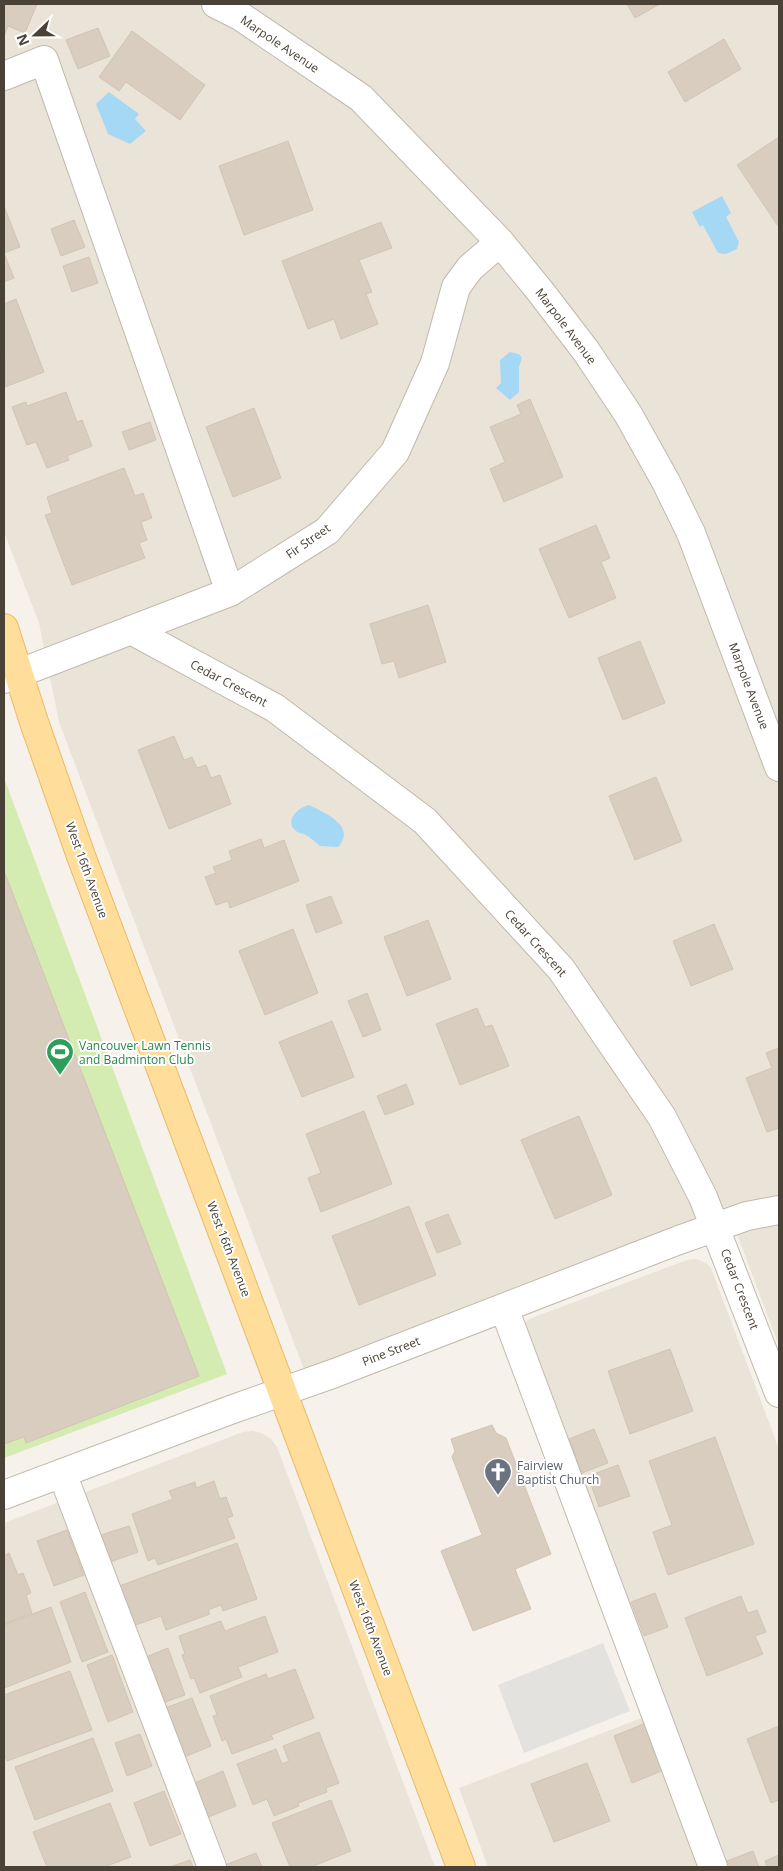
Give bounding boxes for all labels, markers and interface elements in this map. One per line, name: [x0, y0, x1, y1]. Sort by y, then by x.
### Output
north arrow: [10, 10, 60, 60]
street label: Marpole Avenue: [237, 11, 323, 77]
text: N: [12, 31, 33, 49]
street label: Marpole Avenue: [532, 284, 601, 368]
street label: Fir Street: [282, 519, 334, 563]
street label: Marpole Avenue: [725, 640, 773, 732]
street label: Cedar Crescent: [187, 655, 271, 711]
street label: West 16th Avenue: [62, 820, 112, 921]
street label: Cedar Crescent: [501, 906, 571, 980]
sports icon: Vancouver Lawn Tennis and Badminton Club: [45, 1037, 75, 1076]
place label: Vancouver Lawn Tennis and Badminton Club: [79, 1037, 211, 1068]
street label: West 16th Avenue: [203, 1199, 255, 1300]
street label: Cedar Crescent: [717, 1246, 763, 1332]
street label: Pine Street: [359, 1332, 423, 1370]
church icon: Fairview Baptist Church: [483, 1457, 513, 1496]
place label: Fairview Baptist Church: [517, 1457, 599, 1488]
street label: West 16th Avenue: [345, 1578, 397, 1679]

